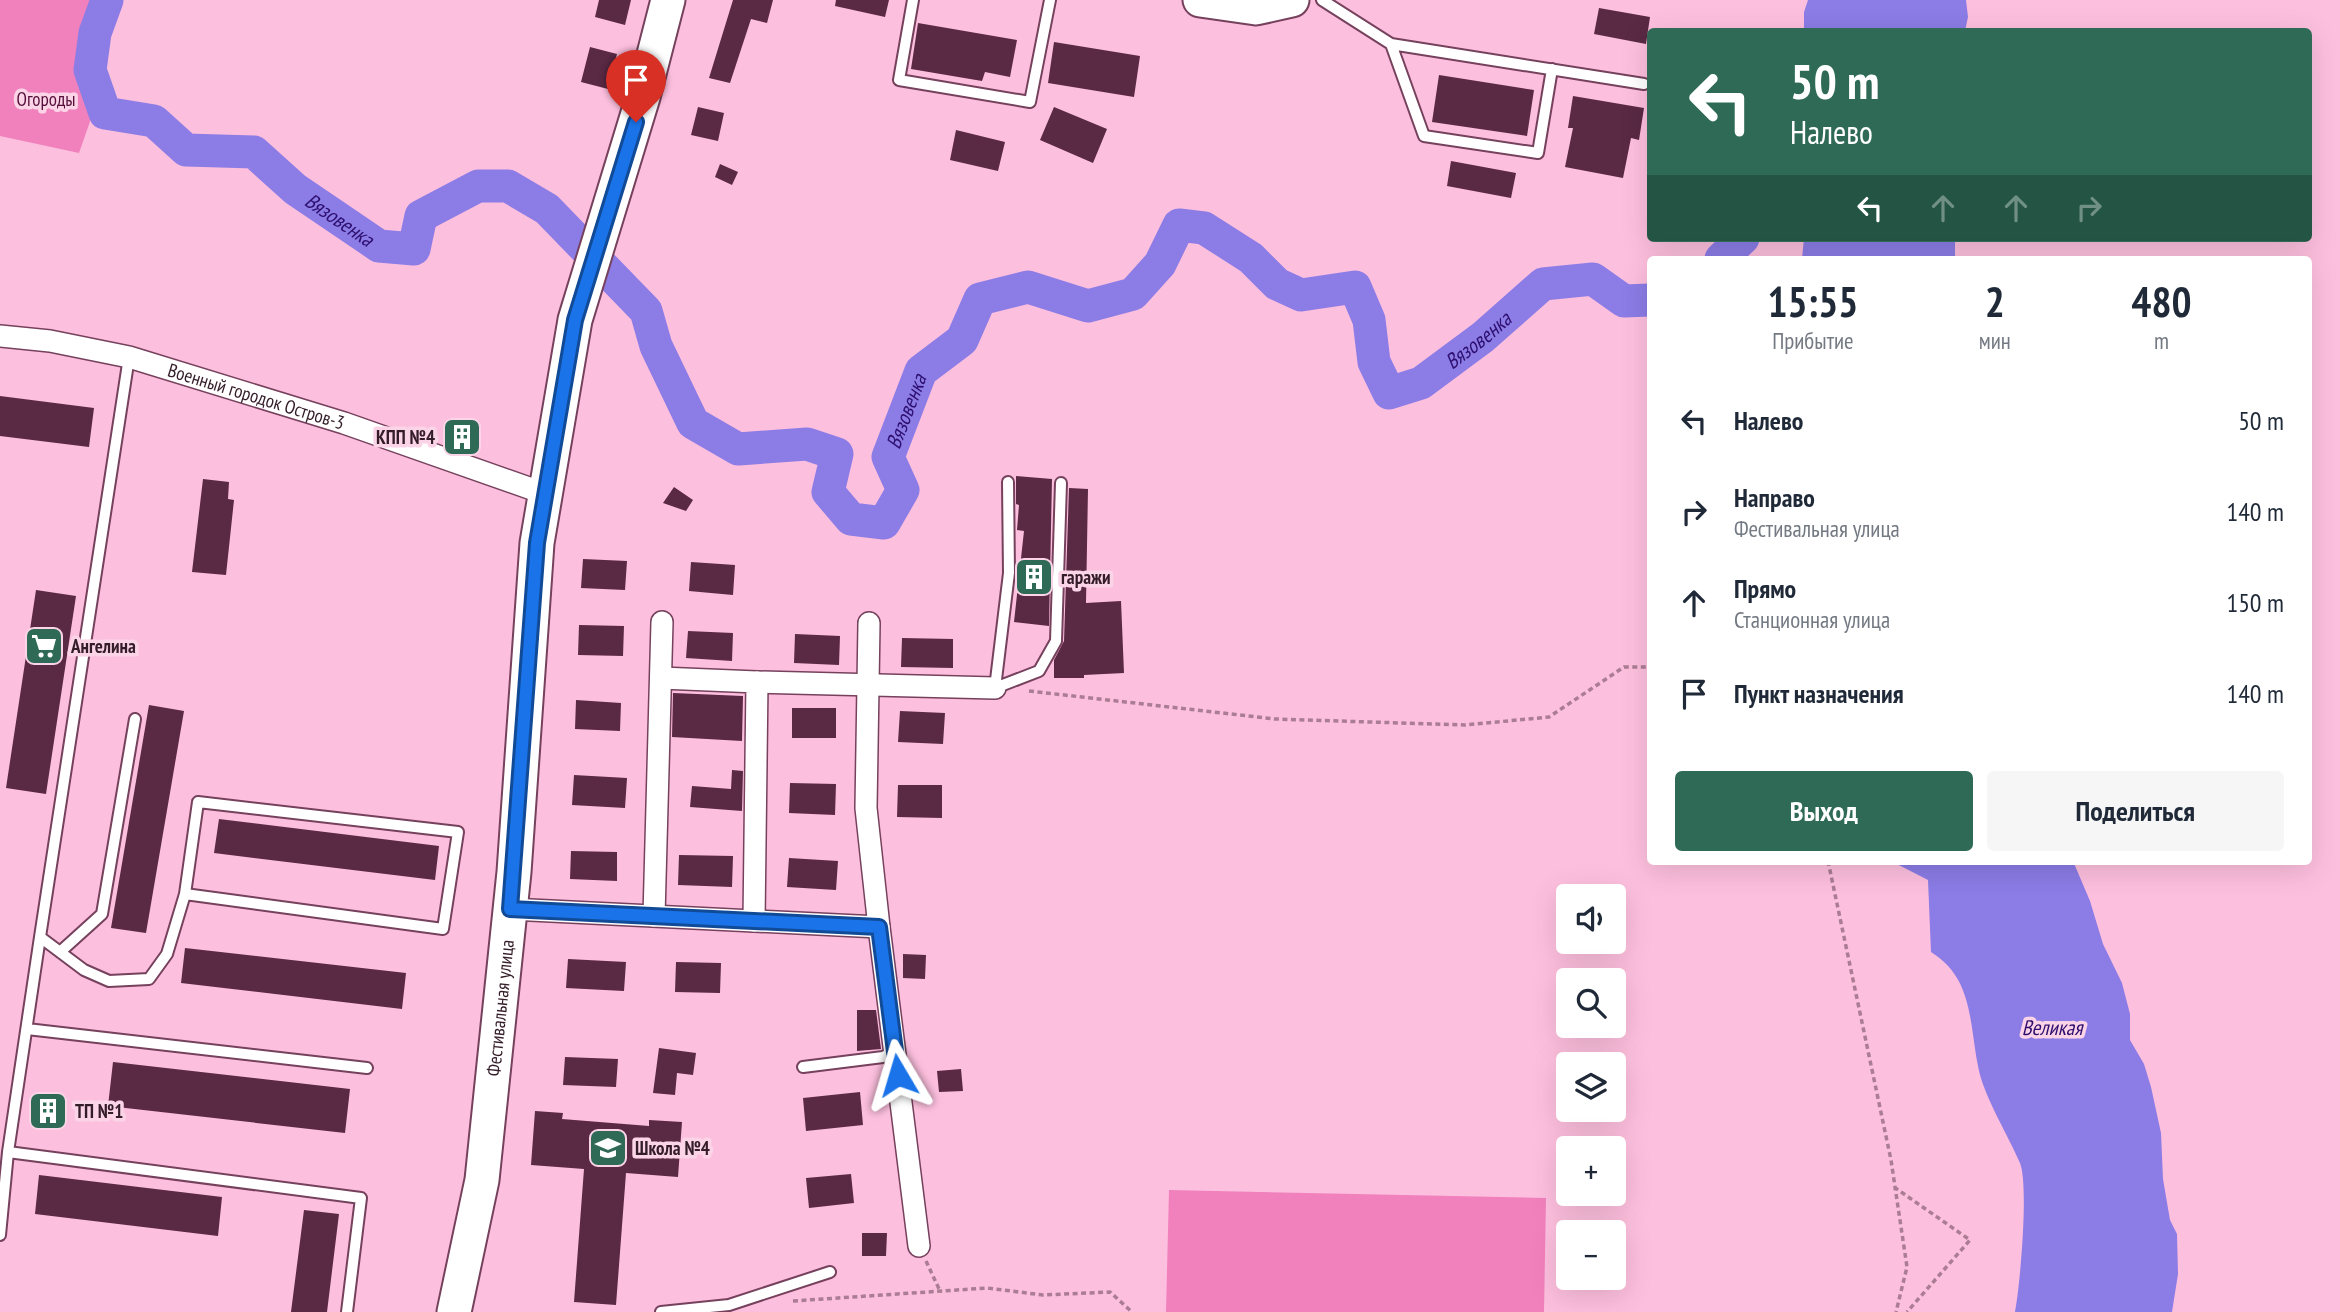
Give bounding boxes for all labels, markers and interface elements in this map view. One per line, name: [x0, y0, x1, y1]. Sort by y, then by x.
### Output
text: 50 m: [1790, 49, 1879, 113]
pin: [606, 50, 666, 122]
icon: left: [1675, 56, 1766, 147]
icon: arrive: [617, 61, 655, 99]
park label: Огороды: [16, 87, 76, 111]
text: Налево: [1790, 111, 1873, 153]
water label: Вязовенка: [300, 186, 381, 253]
icon: left: [1851, 189, 1889, 227]
icon: ahead: [1924, 189, 1962, 227]
icon: ahead: [1997, 189, 2035, 227]
icon: right: [2070, 189, 2108, 227]
text: 15:55: [1767, 274, 1858, 329]
text: 2: [1985, 274, 2005, 329]
text: 480: [2131, 274, 2192, 329]
water label: Вязовенка: [1439, 304, 1518, 374]
text: Прибытие: [1772, 326, 1854, 355]
text: мин: [1979, 326, 2011, 355]
text: m: [2154, 326, 2169, 355]
street label: Военный городок Остров-3: [165, 358, 348, 434]
water label: Вязовенка: [879, 369, 933, 452]
icon: left: [1675, 402, 1713, 440]
text: Налево: [1734, 404, 1803, 437]
text: 50 m: [2238, 404, 2284, 437]
building icon: КПП №4: [441, 416, 483, 458]
place label: КПП №4: [376, 425, 435, 449]
text: Направо: [1734, 481, 1815, 514]
icon: right: [1675, 493, 1713, 531]
text: 140 m: [2226, 495, 2284, 528]
text: Фестивальная улица: [1734, 514, 1900, 543]
building icon: гаражи: [1013, 556, 1055, 598]
place label: гаражи: [1061, 565, 1111, 589]
text: Прямо: [1734, 572, 1796, 605]
icon: ahead: [1675, 584, 1713, 622]
text: 150 m: [2226, 586, 2284, 619]
text: Станционная улица: [1734, 605, 1890, 634]
supermarket icon: Ангелина: [23, 625, 65, 667]
place label: Ангелина: [70, 634, 136, 658]
icon: arrive: [1675, 675, 1713, 713]
text: Пункт назначения: [1734, 677, 1904, 710]
text: 140 m: [2226, 677, 2284, 710]
button: Выход: [1675, 771, 1973, 851]
button: Поделиться: [1987, 771, 2284, 851]
map controls: [1556, 884, 1626, 1290]
button: sound: [1556, 884, 1626, 954]
street label: Фестивальная улица: [481, 938, 519, 1077]
button: search: [1556, 968, 1626, 1038]
water label: Великая: [2022, 1014, 2084, 1041]
position arrow: [861, 1038, 935, 1112]
button: layers: [1556, 1052, 1626, 1122]
building icon: ТП №1: [27, 1090, 69, 1132]
place label: ТП №1: [75, 1099, 123, 1123]
school or university icon: Школа №4: [587, 1127, 629, 1169]
place label: Школа №4: [635, 1136, 710, 1160]
button: +: [1556, 1136, 1626, 1206]
button: −: [1556, 1220, 1626, 1290]

